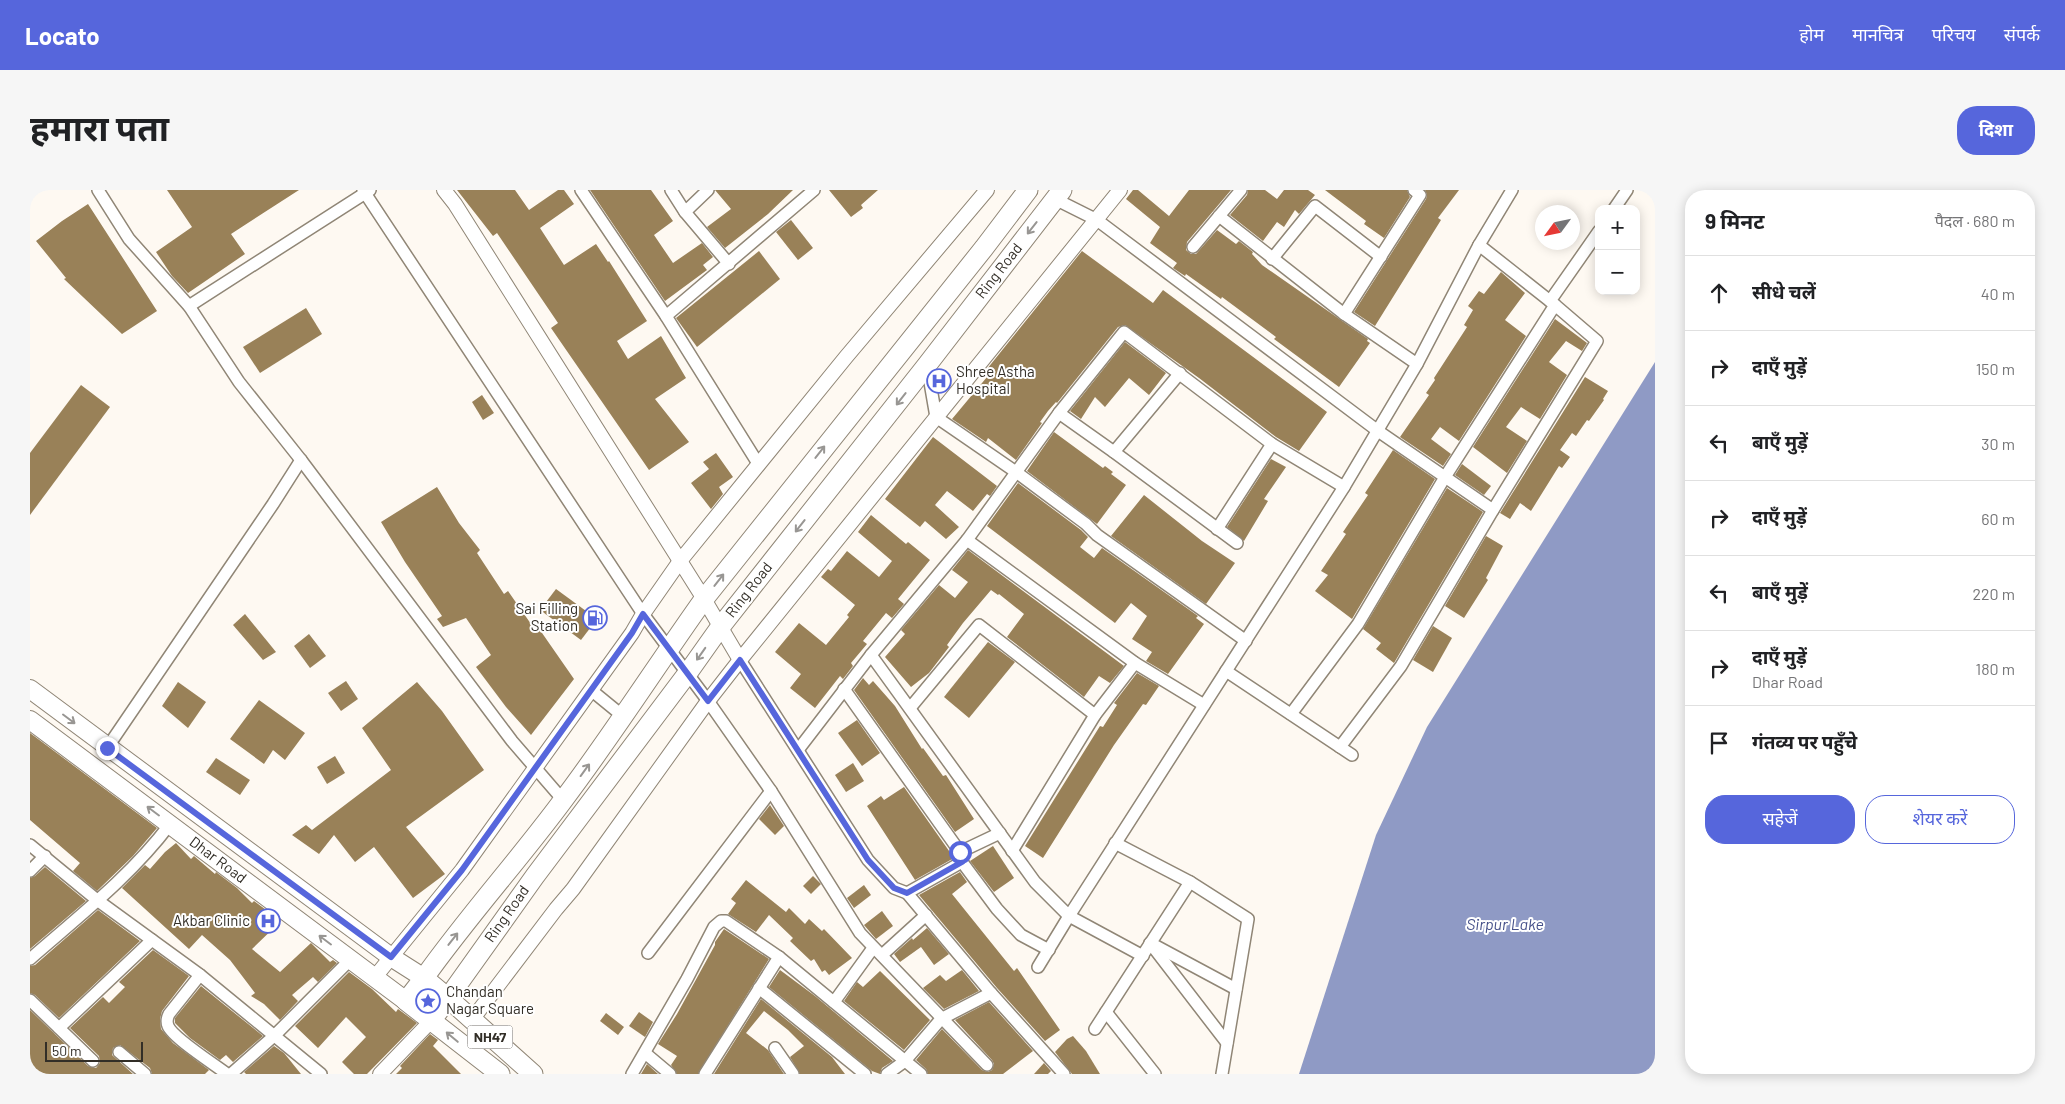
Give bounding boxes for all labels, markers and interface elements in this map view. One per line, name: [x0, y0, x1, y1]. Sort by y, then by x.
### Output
text: Locato: [25, 21, 100, 50]
text: होम: [1799, 23, 1824, 45]
text: मानचित्र: [1852, 23, 1904, 45]
text: परिचय: [1932, 23, 1976, 45]
text: संपर्क: [2004, 23, 2040, 45]
text: हमारा पता: [30, 106, 169, 148]
button: दिशा: [1957, 106, 2035, 155]
north arrow: [1535, 205, 1580, 250]
map controls: [1595, 205, 1640, 295]
button: +: [1595, 205, 1640, 250]
text: 9 मिनट: [1705, 208, 1764, 233]
text: पैदल · 680 m: [1935, 211, 2015, 230]
one-way arrow: [1027, 222, 1038, 235]
street label: Ring Road: [971, 239, 1025, 302]
button: −: [1595, 250, 1640, 295]
icon: ahead: [1705, 279, 1733, 307]
text: सीधे चलें: [1752, 280, 1816, 303]
text: 40 m: [1981, 284, 2015, 303]
icon: right: [1705, 354, 1733, 382]
text: दाएँ मुड़ें: [1752, 355, 1807, 378]
text: 150 m: [1976, 359, 2015, 378]
place label: Shree Astha Hospital: [956, 362, 1035, 397]
hospital icon: Shree Astha Hospital: [926, 368, 952, 394]
one-way arrow: [895, 392, 906, 405]
icon: left: [1705, 429, 1733, 457]
text: बाएँ मुड़ें: [1752, 430, 1808, 453]
text: 30 m: [1981, 434, 2015, 453]
one-way arrow: [814, 446, 825, 459]
icon: right: [1705, 504, 1733, 532]
text: दाएँ मुड़ें: [1752, 505, 1807, 528]
text: 60 m: [1981, 509, 2015, 528]
one-way arrow: [795, 519, 805, 533]
street label: Ring Road: [721, 558, 775, 621]
one-way arrow: [714, 574, 725, 587]
icon: left: [1705, 579, 1733, 607]
text: बाएँ मुड़ें: [1752, 580, 1808, 603]
text: 220 m: [1972, 584, 2015, 603]
place label: Sai Filling Station: [516, 599, 578, 634]
fuel station icon: Sai Filling Station: [582, 605, 608, 631]
text: दाएँ मुड़ें: [1752, 645, 1807, 668]
one-way arrow: [696, 647, 706, 661]
icon: right: [1705, 654, 1733, 682]
text: 180 m: [1976, 659, 2015, 678]
text: Dhar Road: [1752, 672, 1823, 691]
one-way arrow: [62, 714, 76, 724]
icon: arrive: [1705, 729, 1733, 757]
text: गंतव्य पर पहुँचे: [1752, 730, 1857, 753]
route end: [96, 737, 119, 760]
one-way arrow: [580, 764, 591, 777]
button: सहेजें: [1705, 795, 1855, 844]
button: शेयर करें: [1865, 795, 2015, 844]
one-way arrow: [147, 806, 160, 817]
street label: Dhar Road: [187, 832, 251, 886]
route start: [949, 841, 972, 864]
street label: Ring Road: [480, 882, 532, 945]
hospital icon: Akbar Clinic: [255, 908, 281, 934]
place label: Akbar Clinic: [173, 911, 250, 929]
water label: Sirpur Lake: [1466, 914, 1544, 933]
one-way arrow: [447, 933, 458, 946]
one-way arrow: [319, 934, 332, 945]
place label: Chandan Nagar Square: [446, 982, 534, 1017]
place icon: Chandan Nagar Square: [415, 988, 441, 1014]
road number: NH47: [468, 1026, 512, 1049]
one-way arrow: [445, 1032, 458, 1043]
scale bar: [45, 1039, 142, 1062]
text: 50 m: [52, 1042, 81, 1059]

